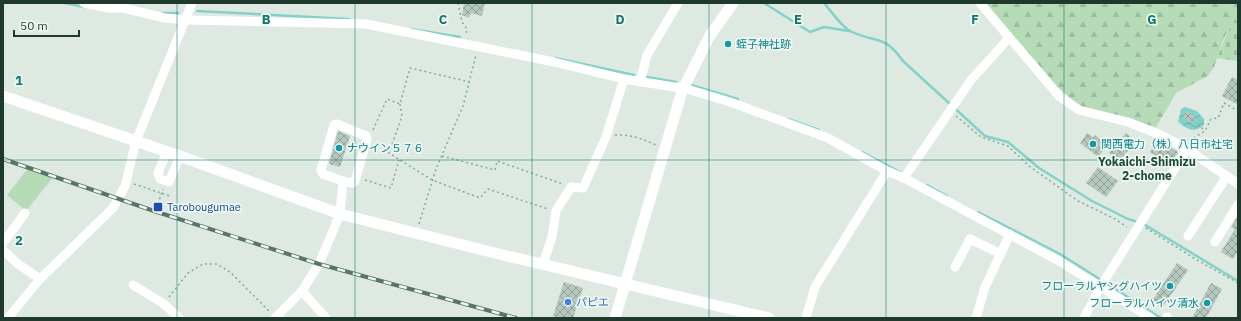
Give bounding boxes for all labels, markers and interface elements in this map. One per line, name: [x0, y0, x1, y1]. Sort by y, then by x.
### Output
text: B: [262, 11, 271, 28]
text: C: [439, 11, 448, 28]
text: D: [615, 11, 625, 28]
text: E: [794, 11, 802, 28]
text: F: [971, 11, 979, 28]
text: G: [1147, 11, 1157, 28]
scale bar: [14, 12, 79, 38]
text: 50 m: [20, 18, 48, 33]
place label: 蛭子神社跡: [736, 37, 791, 51]
marker: 蛭子神社跡: [723, 39, 733, 49]
text: 1: [15, 72, 23, 89]
place label: 関西電力（株）八日市社宅: [1101, 137, 1233, 151]
marker: 関西電力（株）八日市社宅: [1088, 139, 1098, 149]
place label: ナウイン５７６: [347, 141, 424, 155]
marker: ナウイン５７６: [334, 143, 344, 153]
district label: Yokaichi-Shimizu 2-chome: [1098, 154, 1196, 183]
place label: Tarobougumae: [167, 200, 241, 214]
marker: Tarobougumae: [152, 201, 164, 213]
text: 2: [15, 232, 23, 249]
place label: フローラルヤングハイツ: [1041, 279, 1162, 293]
marker: フローラルヤングハイツ: [1165, 281, 1175, 291]
place label: パピエ: [576, 295, 609, 309]
place label: フローラルハイツ清水: [1089, 296, 1199, 310]
marker: パピエ: [563, 297, 573, 307]
marker: フローラルハイツ清水: [1202, 298, 1212, 308]

